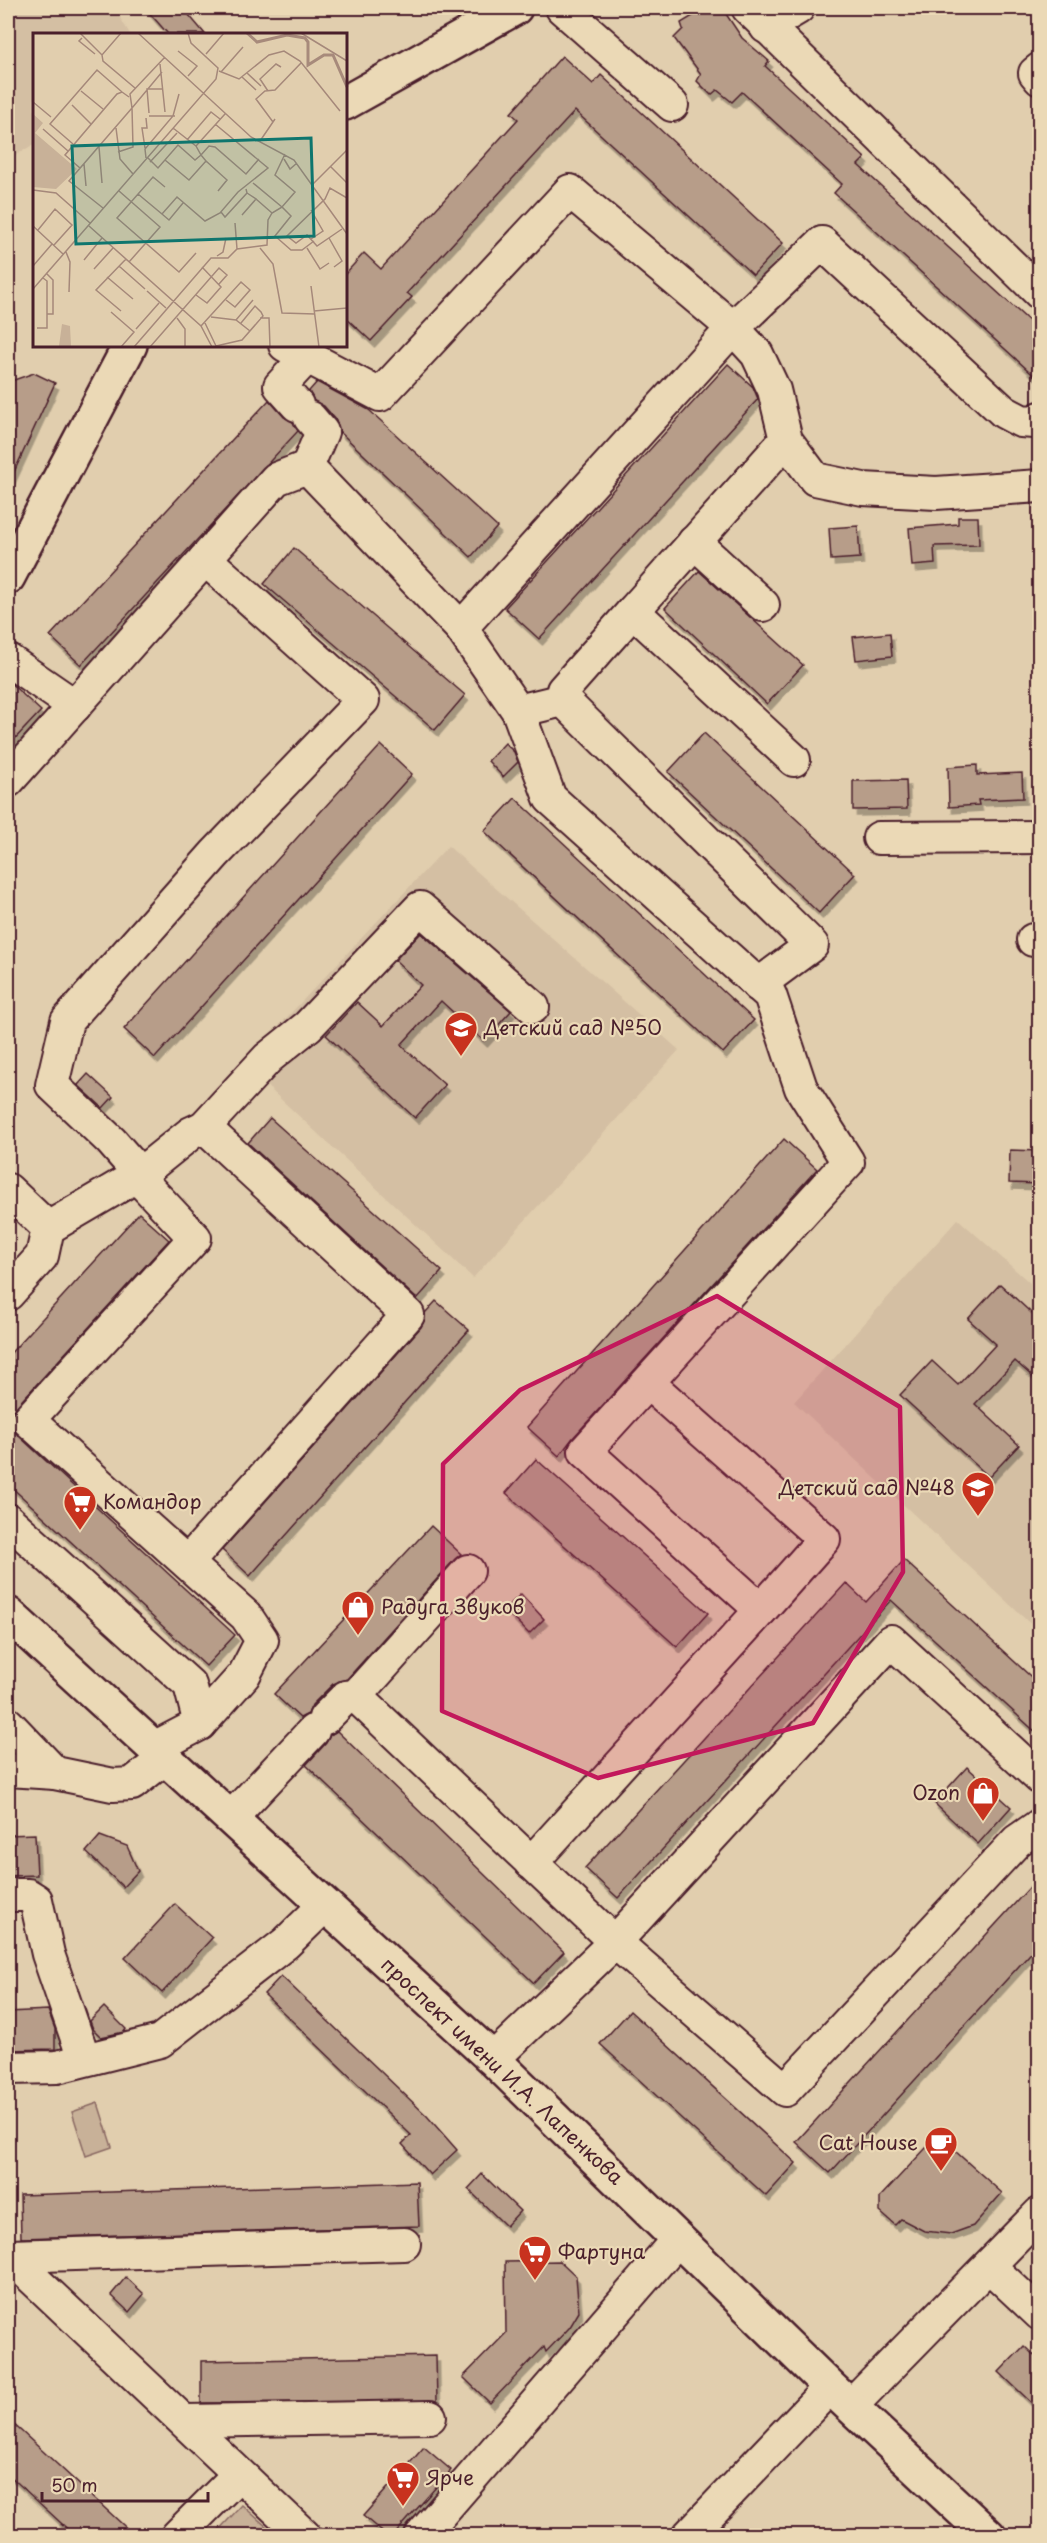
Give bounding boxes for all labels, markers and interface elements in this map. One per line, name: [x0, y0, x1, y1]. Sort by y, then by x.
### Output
inset map: [33, 33, 346, 346]
school or university icon: Детский сад №50: [443, 1010, 479, 1057]
place label: Детский сад №50: [483, 1012, 662, 1042]
school or university icon: Детский сад №48: [960, 1470, 996, 1517]
place label: Детский сад №48: [778, 1472, 955, 1502]
supermarket icon: Командор: [62, 1484, 98, 1531]
place label: Командор: [103, 1486, 201, 1516]
shop icon: Радуга Звуков: [340, 1589, 376, 1636]
place label: Радуга Звуков: [381, 1591, 524, 1621]
shop icon: Ozon: [965, 1775, 1001, 1822]
place label: Ozon: [912, 1777, 960, 1807]
street label: проспект имени И.А. Лапенкова: [375, 1949, 631, 2191]
cafe icon: Cat House: [923, 2125, 959, 2172]
place label: Cat House: [818, 2127, 918, 2157]
supermarket icon: Фартуна: [517, 2234, 553, 2281]
place label: Фартуна: [558, 2236, 646, 2266]
supermarket icon: Ярче: [385, 2460, 421, 2507]
place label: Ярче: [425, 2462, 474, 2492]
scale bar: [42, 2465, 208, 2503]
text: 50 m: [51, 2471, 98, 2498]

